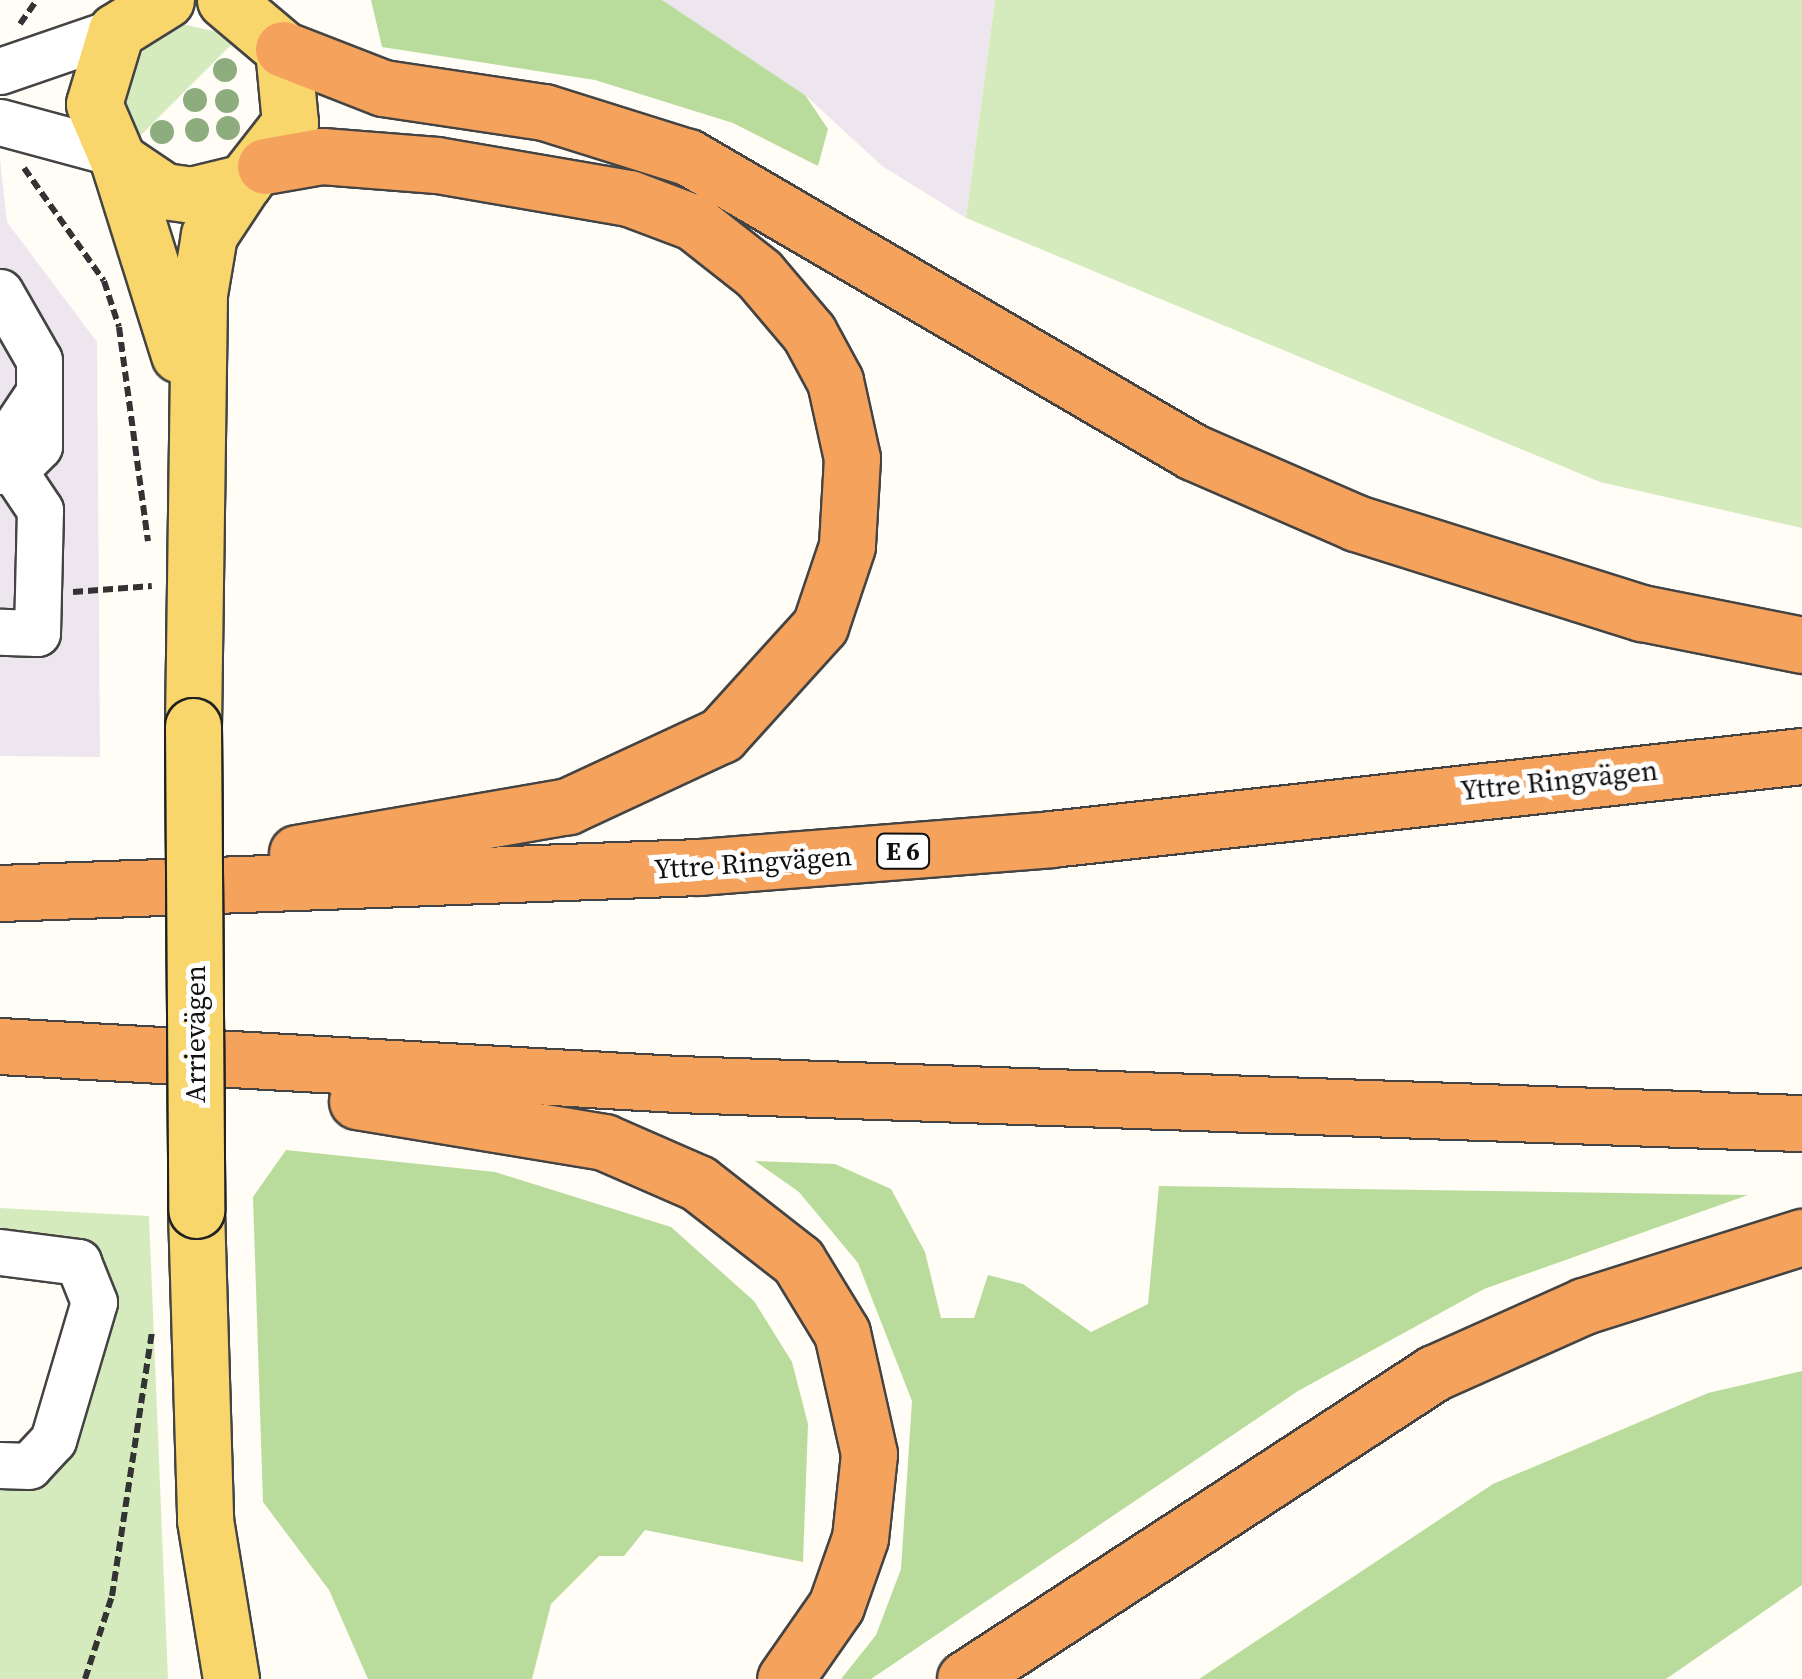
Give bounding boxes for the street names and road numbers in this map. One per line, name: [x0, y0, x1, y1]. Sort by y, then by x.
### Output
street label: Yttre Ringvägen: [1459, 753, 1659, 807]
road number: E 6: [876, 831, 930, 871]
street label: Yttre Ringvägen: [653, 838, 853, 886]
street label: Arrievägen: [178, 965, 212, 1103]

